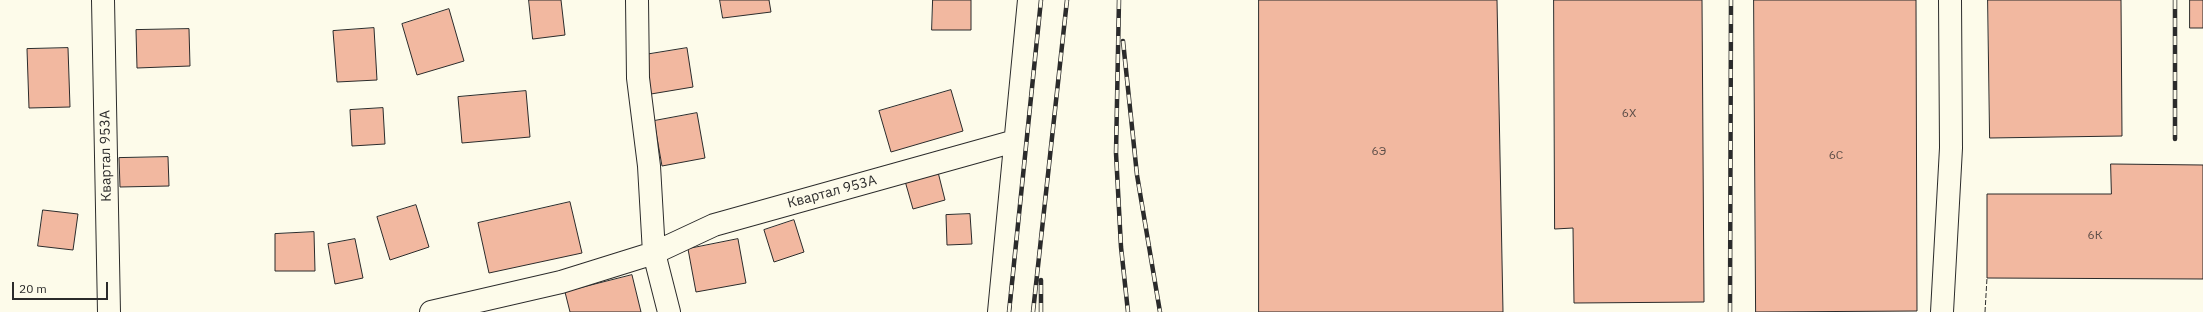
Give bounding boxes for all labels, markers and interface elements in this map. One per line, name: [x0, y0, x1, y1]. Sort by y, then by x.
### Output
house number: 6Х: [1622, 107, 1636, 121]
street label: Квартал 953А: [97, 110, 115, 202]
house number: 6Э: [1372, 145, 1386, 159]
house number: 6С: [1829, 149, 1843, 163]
street label: Квартал 953А: [786, 172, 878, 212]
house number: 6К: [2087, 229, 2103, 243]
scale bar: [14, 274, 110, 300]
text: 20 m: [19, 281, 47, 296]

